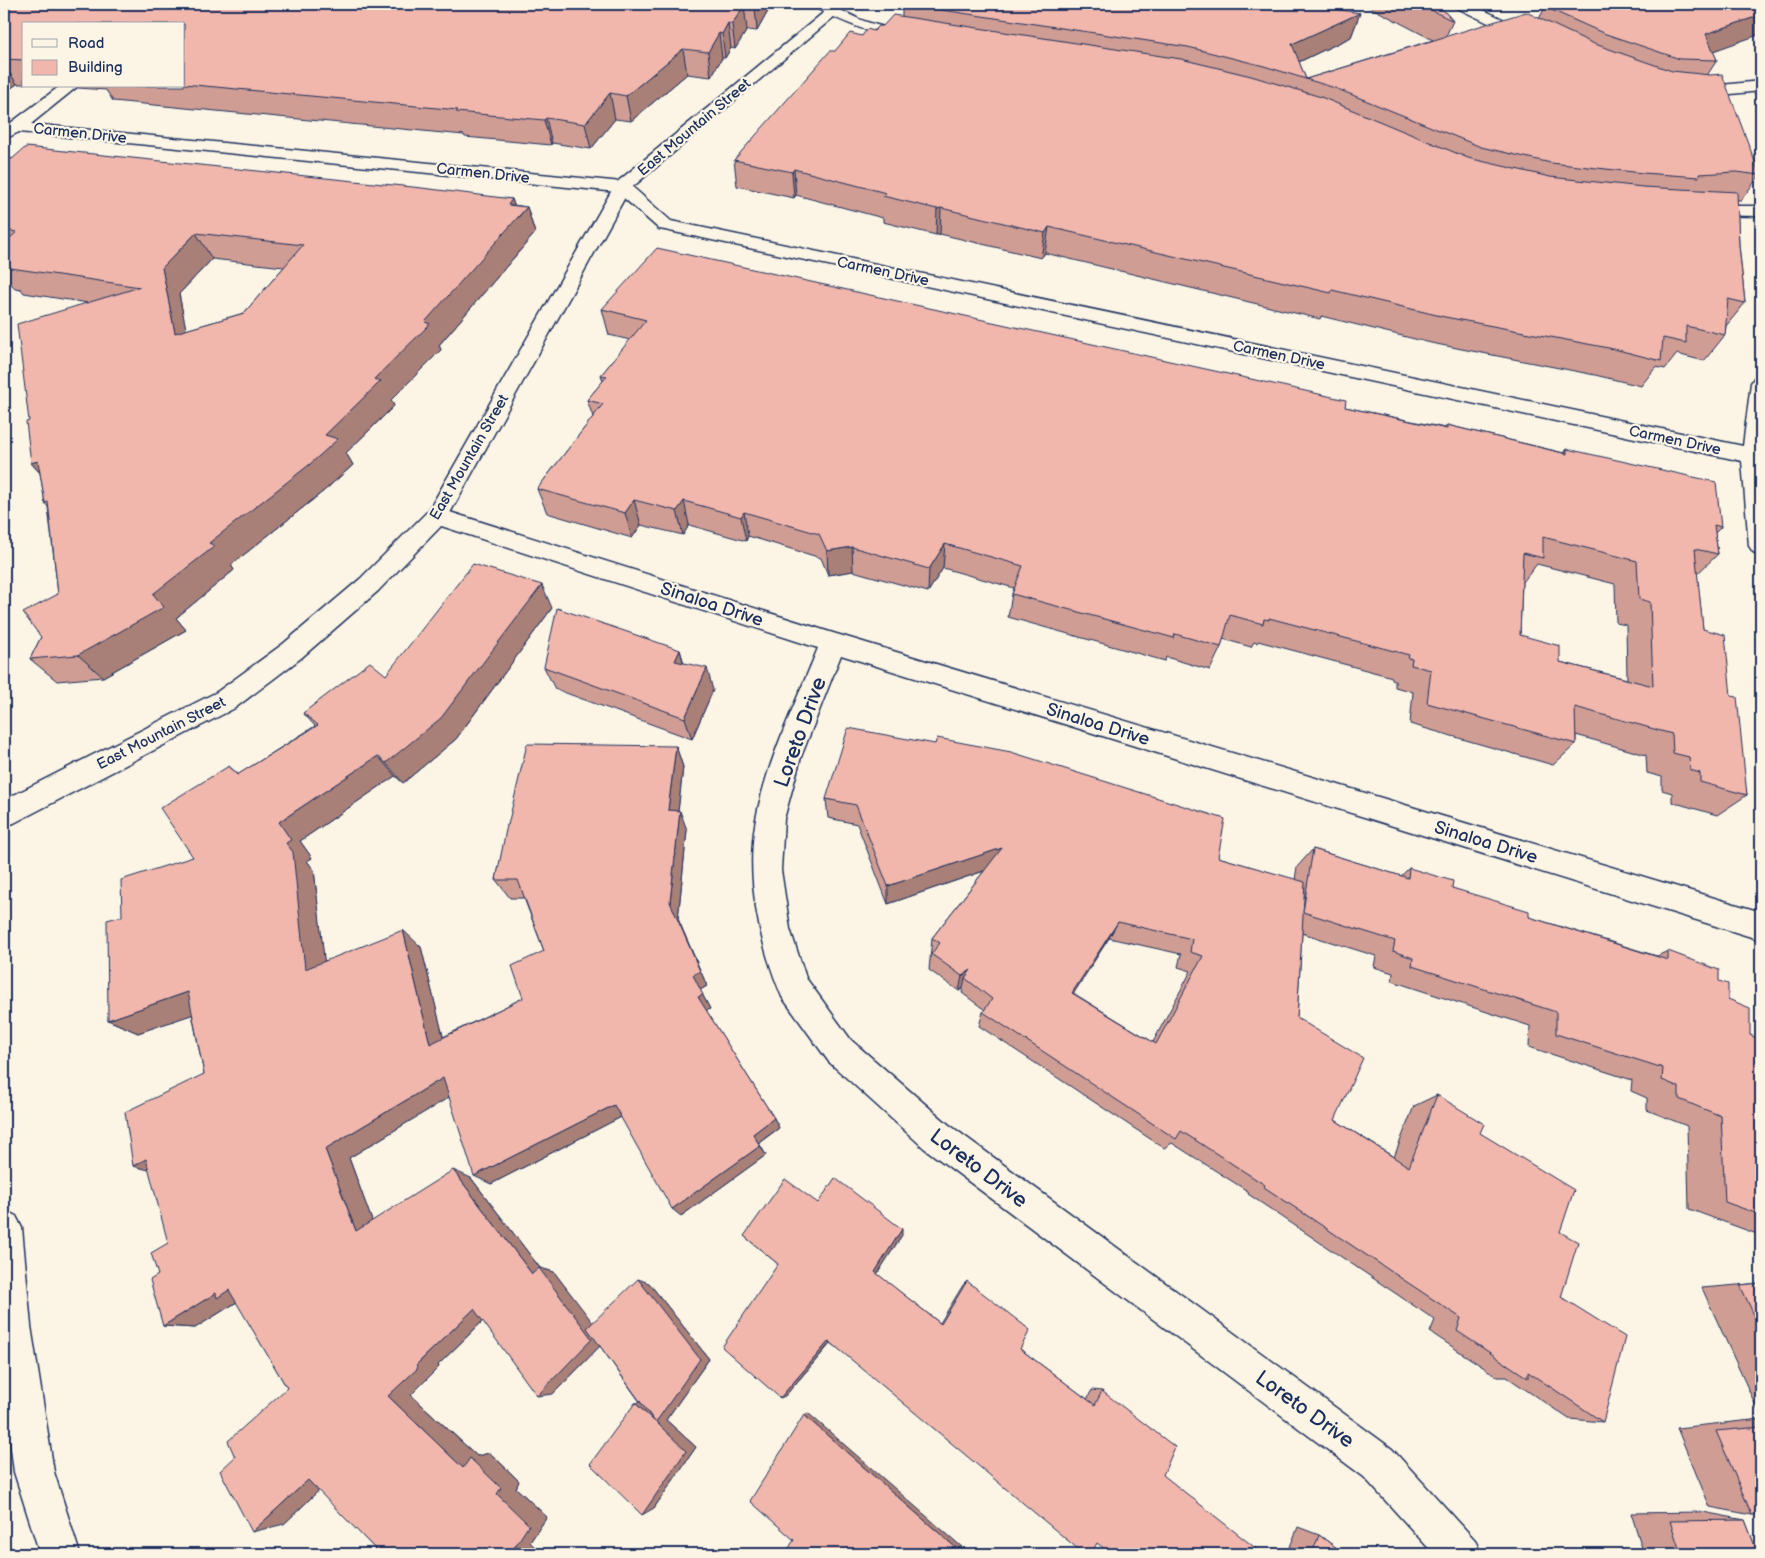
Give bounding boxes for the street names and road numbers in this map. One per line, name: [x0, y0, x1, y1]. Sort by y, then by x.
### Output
street label: East Mountain Street: [634, 74, 755, 180]
street label: Carmen Drive: [32, 119, 128, 148]
street label: Carmen Drive: [435, 159, 531, 188]
street label: Carmen Drive: [835, 252, 931, 291]
street label: Carmen Drive: [1231, 336, 1327, 375]
street label: East Mountain Street: [426, 391, 513, 524]
street label: Carmen Drive: [1627, 421, 1723, 460]
street label: Sinaloa Drive: [658, 578, 766, 631]
street label: Loreto Drive: [769, 673, 832, 791]
street label: East Mountain Street: [94, 693, 229, 774]
street label: Sinaloa Drive: [1044, 699, 1152, 750]
street label: Sinaloa Drive: [1432, 817, 1540, 868]
street label: Loreto Drive: [925, 1124, 1032, 1213]
street label: Loreto Drive: [1251, 1365, 1359, 1454]

